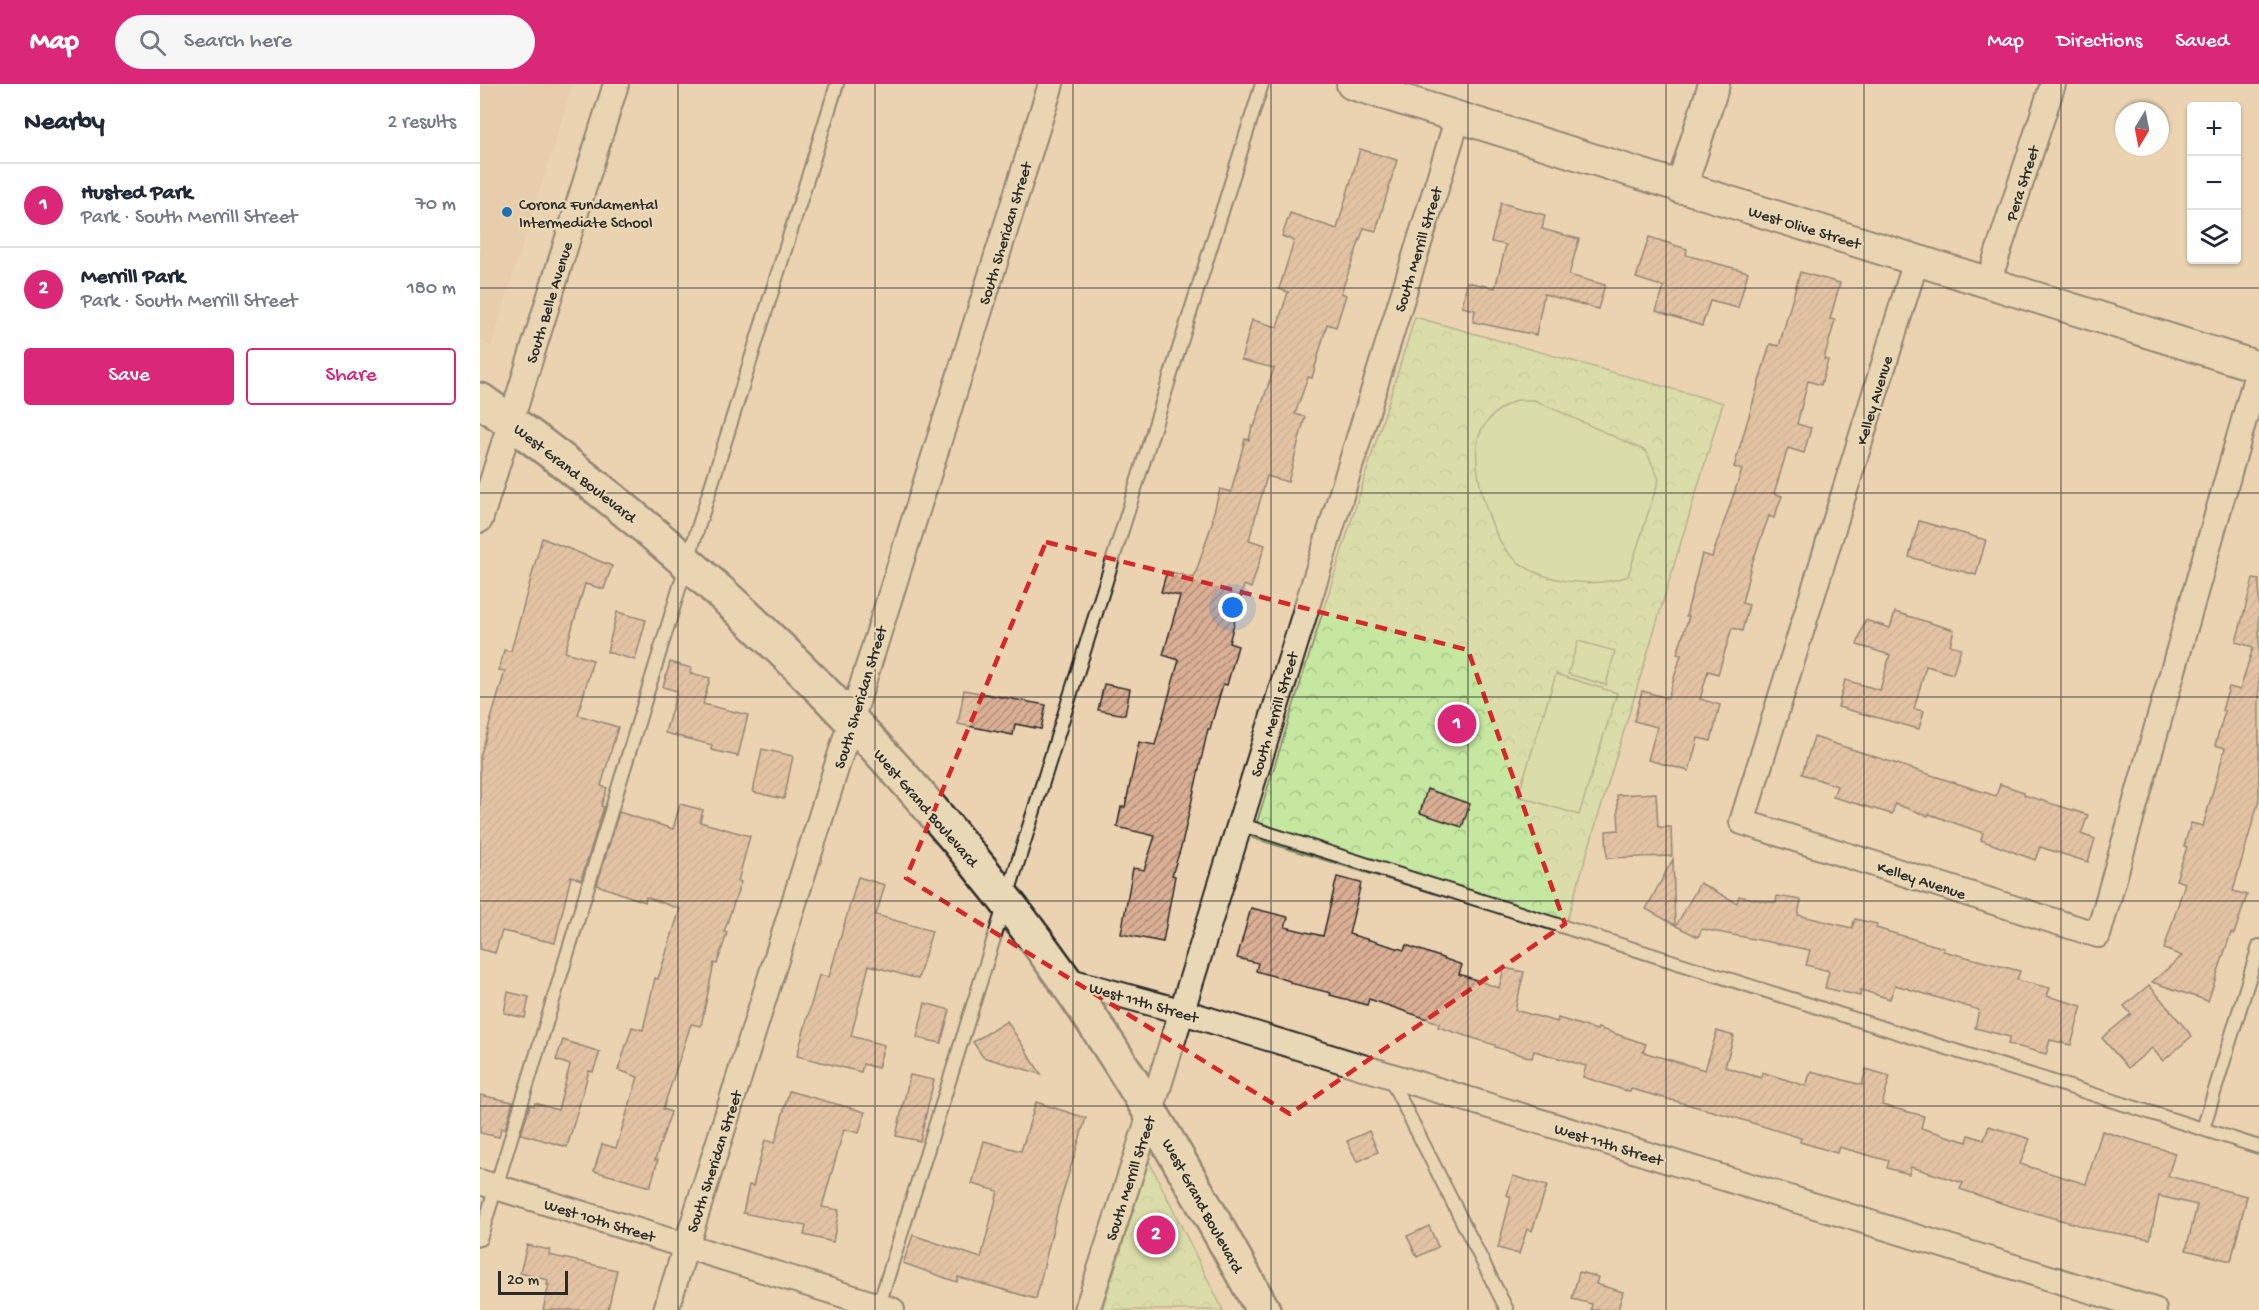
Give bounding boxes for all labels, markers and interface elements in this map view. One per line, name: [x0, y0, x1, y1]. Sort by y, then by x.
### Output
search box: [115, 15, 535, 69]
text: Map: [30, 26, 79, 59]
icon: search: [136, 26, 169, 59]
text: Search here: [184, 29, 292, 55]
text: Map: [1987, 30, 2024, 55]
text: Directions: [2057, 30, 2142, 55]
text: Saved: [2175, 30, 2229, 55]
north arrow: [2115, 102, 2169, 156]
map controls: [2187, 102, 2241, 264]
button: +: [2187, 102, 2241, 156]
text: Nearby: [24, 108, 105, 139]
text: 2 results: [387, 112, 456, 135]
street label: Pera Street: [2003, 143, 2046, 225]
button: −: [2187, 156, 2241, 210]
street label: South Sheridan Street: [977, 159, 1038, 308]
text: Husted Park: [81, 181, 192, 207]
street label: South Merrill Street: [1392, 184, 1449, 315]
text: 1: [39, 194, 48, 217]
text: 70 m: [415, 194, 456, 217]
place label: Corona Fundamental Intermediate School: [519, 197, 658, 234]
street label: West Olive Street: [1746, 203, 1864, 256]
marker: Corona Fundamental Intermediate School: [500, 205, 514, 219]
text: Park · South Merrill Street: [81, 207, 297, 230]
button: layers: [2187, 210, 2241, 264]
street label: South Belle Avenue: [524, 239, 579, 366]
text: Merrill Park: [81, 265, 185, 291]
text: 2: [39, 278, 48, 301]
text: 180 m: [407, 278, 456, 301]
text: Park · South Merrill Street: [81, 291, 297, 314]
button: Save: [24, 348, 234, 405]
button: Share: [246, 348, 456, 405]
street label: Kelley Avenue: [1854, 353, 1899, 448]
street label: West Grand Boulevard: [509, 421, 640, 529]
your location: [1218, 593, 1247, 622]
street label: South Sheridan Street: [832, 623, 893, 772]
street label: South Merrill Street: [1248, 649, 1305, 780]
pin: 1: [1438, 702, 1476, 746]
street label: West Grand Boulevard: [868, 746, 982, 873]
street label: Kelley Avenue: [1874, 859, 1968, 906]
street label: West 11th Street: [1086, 980, 1201, 1029]
street label: South Sheridan Street: [684, 1087, 749, 1235]
street label: South Merrill Street: [1103, 1113, 1162, 1244]
street label: West 11th Street: [1551, 1121, 1666, 1172]
street label: West Grand Boulevard: [1156, 1136, 1246, 1278]
street label: West 10th Street: [541, 1196, 658, 1249]
pin: 2: [1136, 1212, 1176, 1258]
scale bar: [498, 1268, 568, 1296]
text: 20 m: [507, 1272, 539, 1291]

